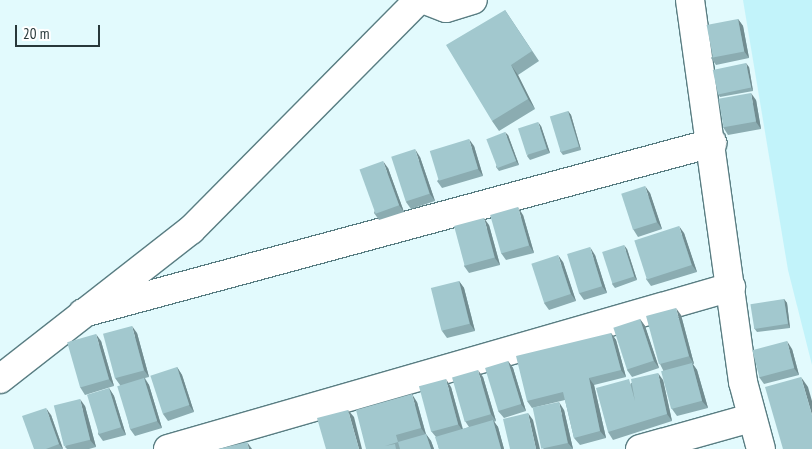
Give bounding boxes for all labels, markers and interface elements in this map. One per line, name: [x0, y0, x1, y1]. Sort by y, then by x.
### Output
scale bar: [18, 15, 102, 47]
text: 20 m: [23, 24, 49, 43]

